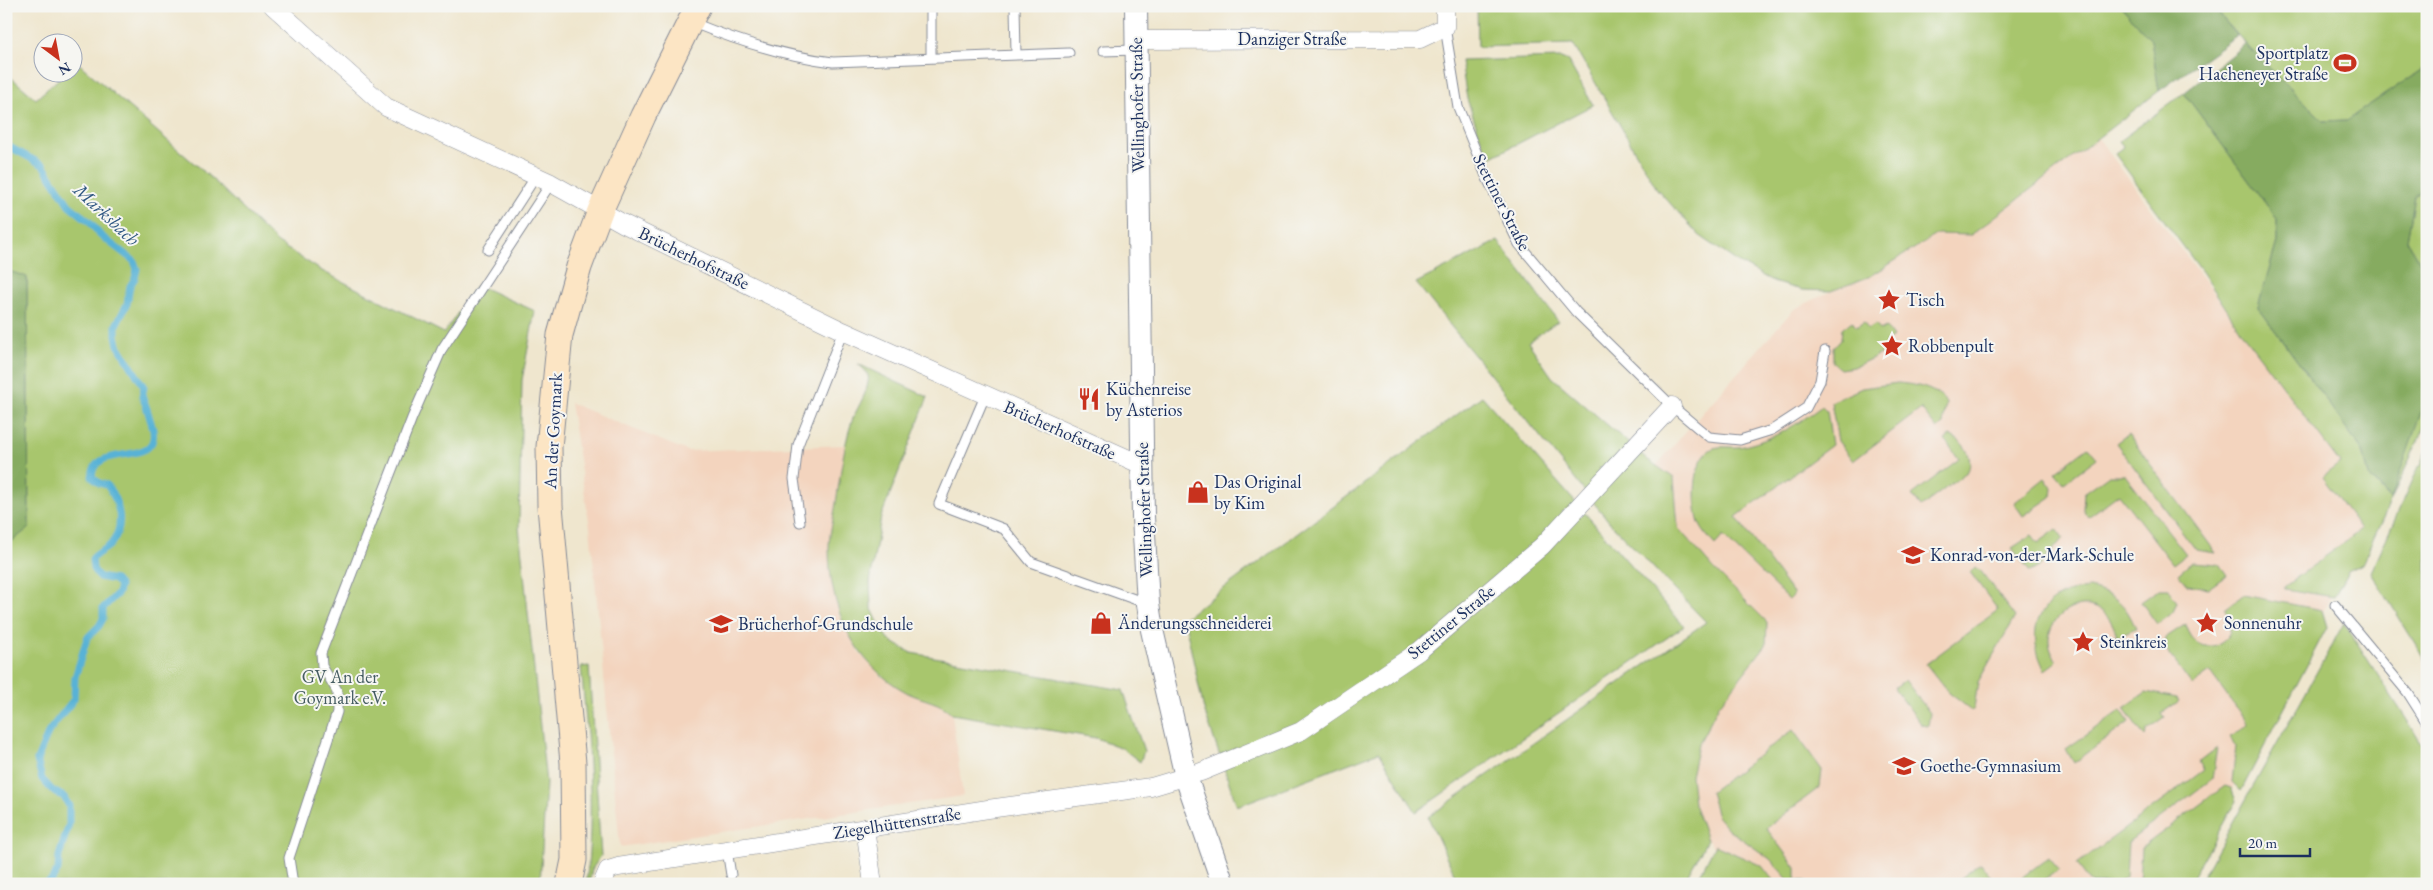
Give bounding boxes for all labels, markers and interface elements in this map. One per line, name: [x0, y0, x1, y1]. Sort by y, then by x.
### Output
street label: Danziger Straße: [1237, 27, 1347, 50]
north arrow: [32, 32, 82, 82]
street label: Wellinghofer Straße: [1124, 37, 1149, 173]
place label: Sportplatz Hacheneyer Straße: [2199, 41, 2328, 85]
sports icon: Sportplatz Hacheneyer Straße: [2332, 50, 2358, 76]
text: N: [55, 58, 74, 80]
street label: Stettiner Straße: [1468, 149, 1537, 254]
water label: Marksbach: [68, 177, 145, 251]
street label: Brücherhofstraße: [635, 221, 753, 294]
place icon: Tisch: [1876, 287, 1902, 313]
place label: Tisch: [1906, 288, 1945, 311]
place icon: Robbenpult: [1879, 333, 1905, 359]
place label: Robbenpult: [1908, 334, 1994, 357]
street label: An der Goymark: [538, 372, 567, 491]
place label: Küchenreise by Asterios: [1106, 377, 1191, 421]
restaurant icon: Küchenreise by Asterios: [1076, 386, 1102, 412]
street label: Brücherhofstraße: [1001, 395, 1120, 465]
street label: Wellinghofer Straße: [1130, 442, 1157, 578]
place label: Das Original by Kim: [1214, 470, 1302, 514]
shop icon: Das Original by Kim: [1185, 479, 1211, 505]
school or university icon: Konrad-von-der-Mark-Schule: [1900, 542, 1926, 568]
place label: Konrad-von-der-Mark-Schule: [1930, 543, 2134, 566]
street label: Stettiner Straße: [1402, 579, 1499, 664]
shop icon: Änderungsschneiderei: [1088, 610, 1114, 636]
place icon: Sonnenuhr: [2194, 610, 2220, 636]
school or university icon: Brücherhof-Grundschule: [708, 611, 734, 637]
place label: Änderungsschneiderei: [1117, 611, 1272, 634]
place label: Sonnenuhr: [2224, 611, 2302, 634]
place label: Brücherhof-Grundschule: [738, 612, 913, 635]
place icon: Steinkreis: [2070, 629, 2096, 655]
place label: Steinkreis: [2100, 630, 2167, 653]
park label: GV An der Goymark e.V.: [294, 665, 386, 709]
school or university icon: Goethe-Gymnasium: [1891, 753, 1917, 779]
place label: Goethe-Gymnasium: [1920, 754, 2061, 777]
street label: Ziegelhüttenstraße: [832, 801, 962, 844]
scale bar: [2240, 825, 2310, 857]
text: 20 m: [2248, 833, 2277, 852]

